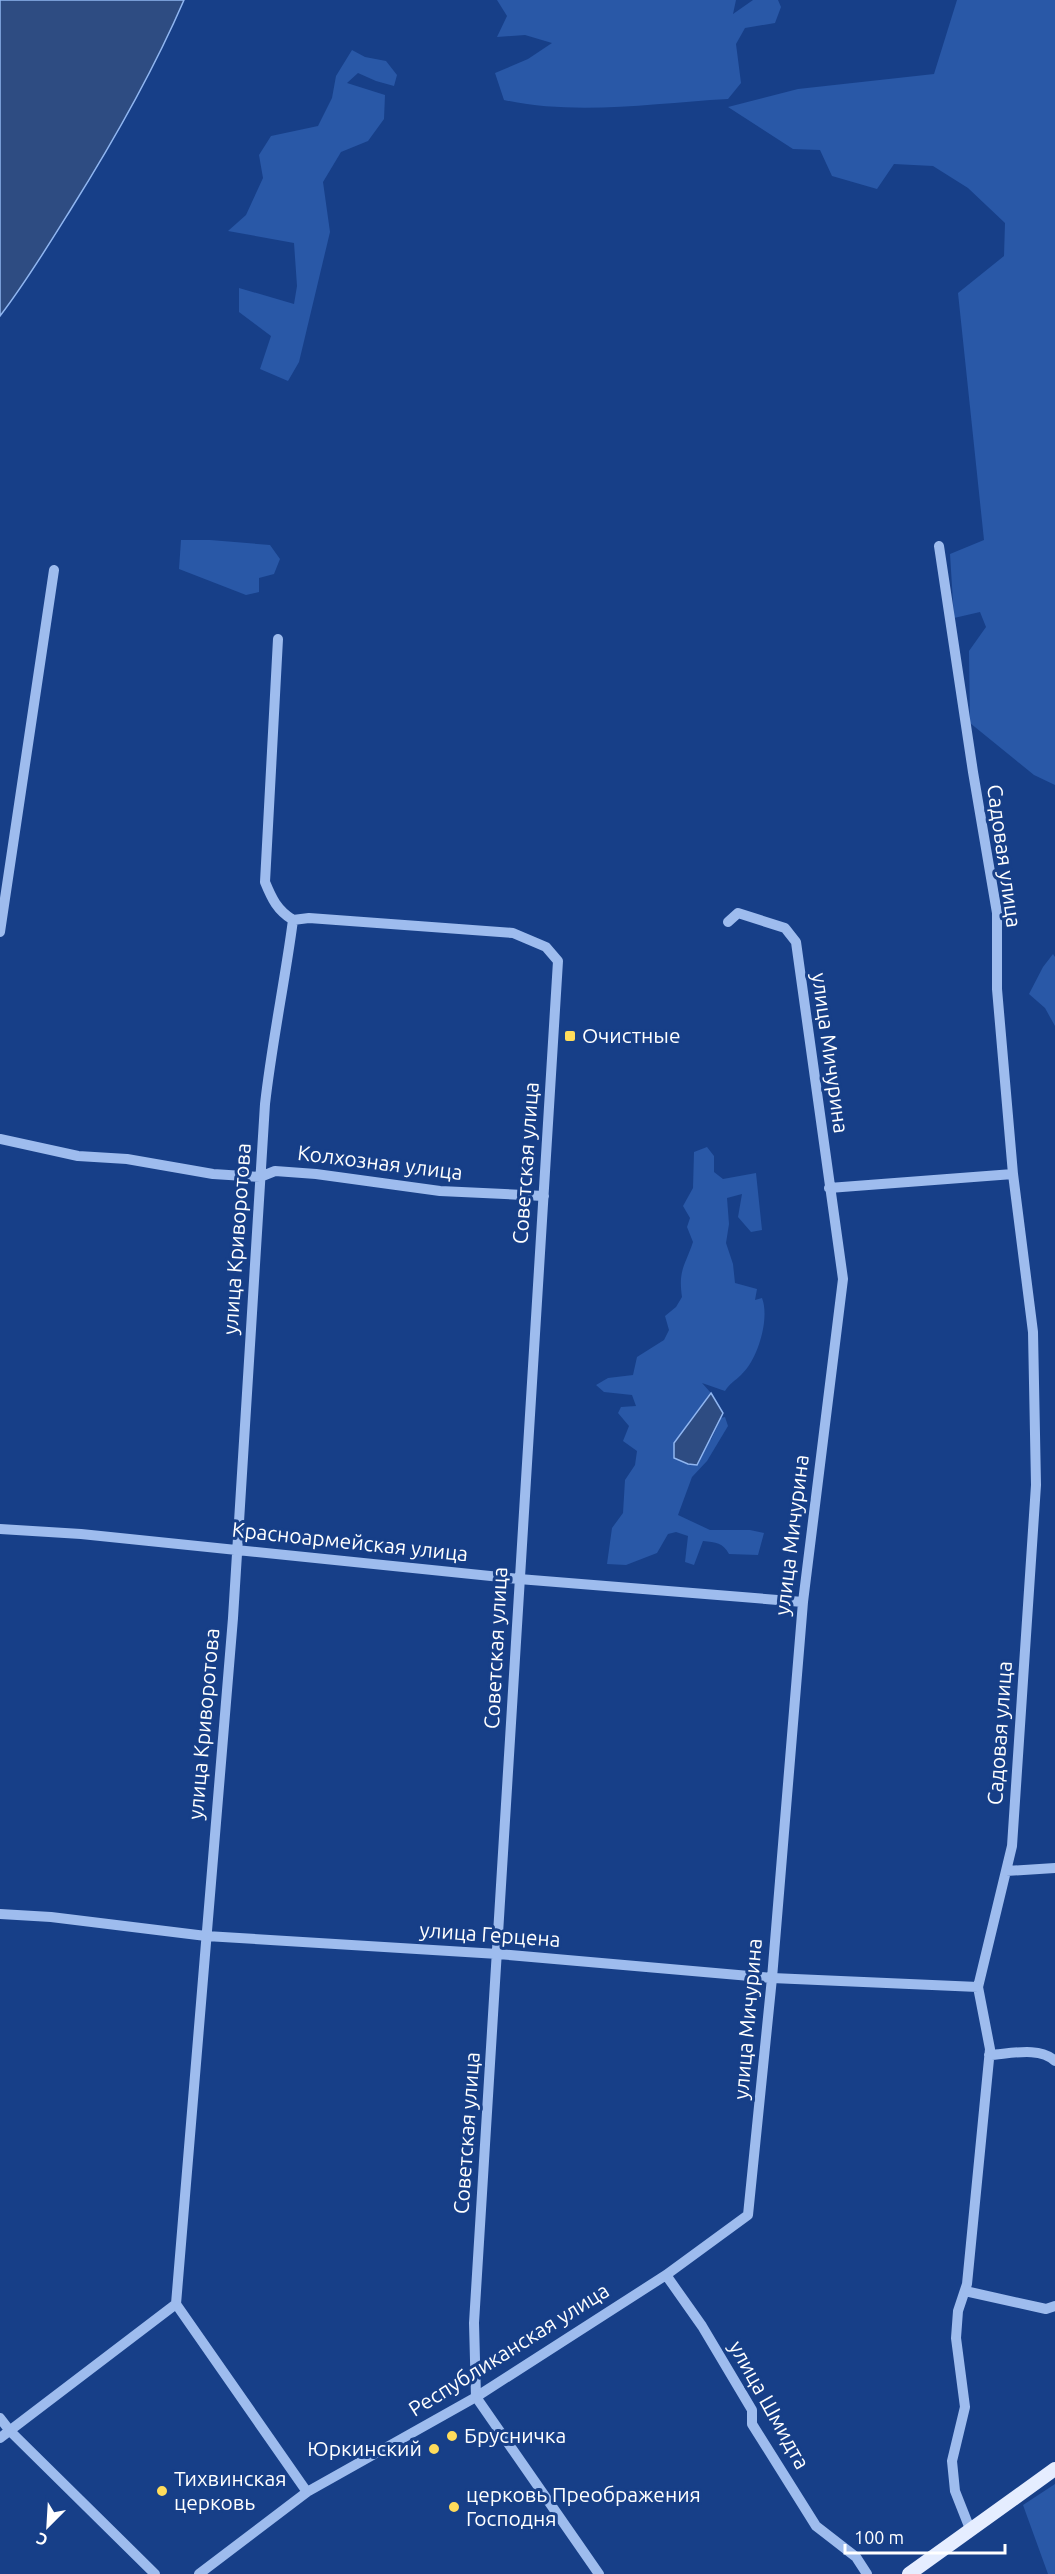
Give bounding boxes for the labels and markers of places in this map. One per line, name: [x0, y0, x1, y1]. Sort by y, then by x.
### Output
place label: Очистные: [582, 1023, 681, 1047]
marker: Очистные: [563, 1029, 577, 1043]
place label: Брусничка: [464, 2423, 566, 2447]
marker: Брусничка: [445, 2429, 459, 2443]
place label: Юркинский: [307, 2436, 422, 2460]
marker: Юркинский: [427, 2442, 441, 2456]
place label: Тихвинская церковь: [174, 2466, 287, 2514]
place label: церковь Преображения Господня: [466, 2482, 701, 2530]
marker: Тихвинская церковь: [155, 2484, 169, 2498]
marker: церковь Преображения Господня: [447, 2500, 461, 2514]

